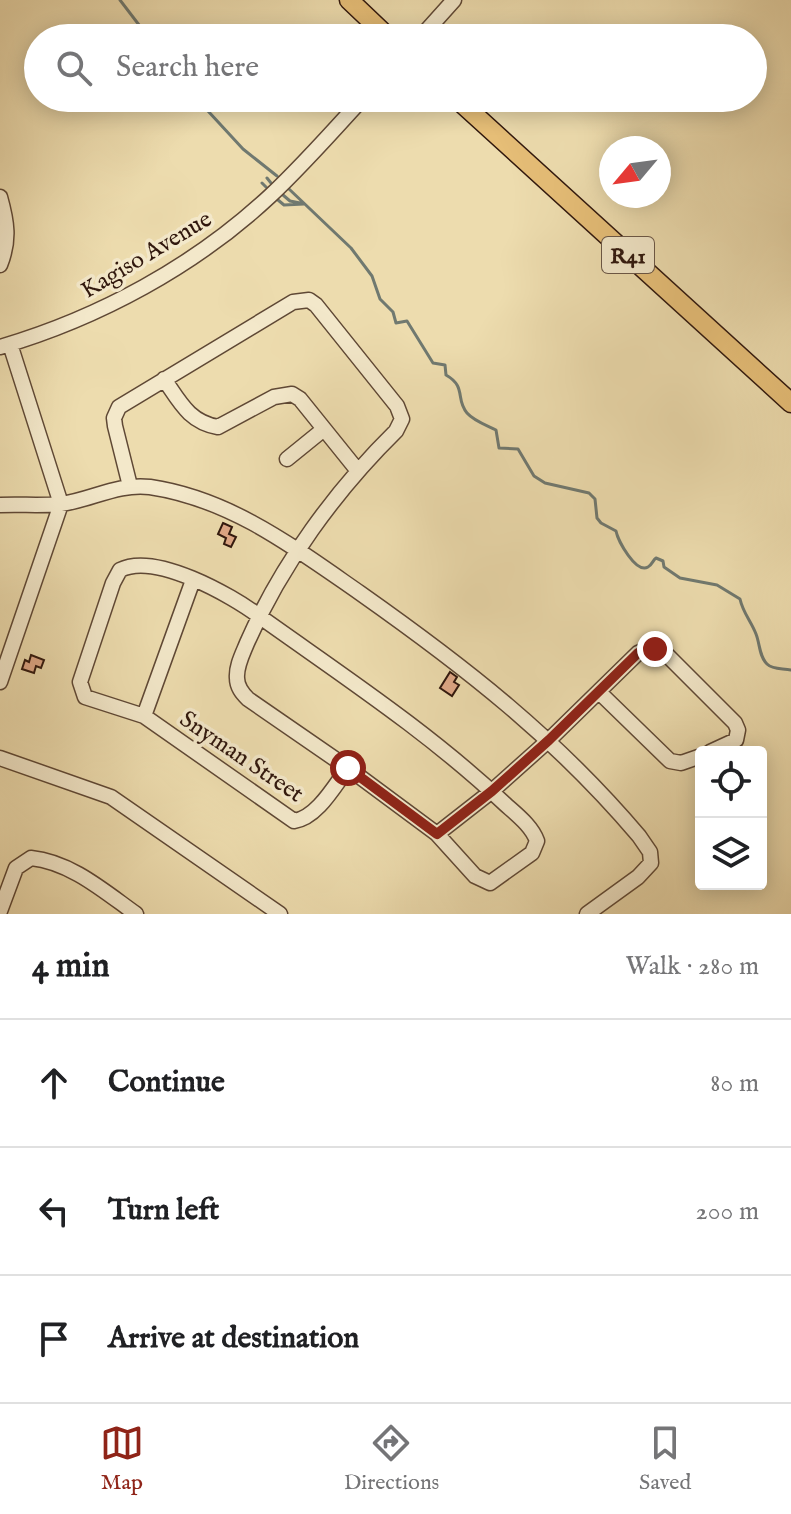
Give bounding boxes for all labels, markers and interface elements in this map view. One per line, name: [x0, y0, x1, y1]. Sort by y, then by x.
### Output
search box: [24, 24, 767, 112]
icon: search: [52, 46, 96, 90]
text: Search here: [116, 49, 259, 87]
north arrow: [599, 136, 671, 208]
street label: Kagiso Avenue: [76, 204, 218, 306]
road number: R41: [602, 237, 654, 273]
route end: [637, 631, 673, 667]
street label: Snyman Street: [173, 704, 309, 810]
map controls: [695, 746, 767, 890]
button: locate: [695, 746, 767, 818]
route start: [330, 750, 366, 786]
button: layers: [695, 818, 767, 890]
text: 4 min: [32, 945, 110, 988]
text: Walk · 280 m: [626, 950, 759, 983]
icon: ahead: [32, 1061, 76, 1105]
text: Continue: [108, 1064, 225, 1102]
text: 80 m: [710, 1067, 759, 1100]
icon: left: [32, 1189, 76, 1233]
text: Turn left: [108, 1192, 219, 1230]
text: 200 m: [695, 1195, 759, 1228]
icon: arrive: [32, 1317, 76, 1361]
text: Arrive at destination: [108, 1320, 359, 1358]
tab: Map: [100, 1421, 144, 1497]
tab: Directions: [344, 1421, 439, 1497]
tab: Saved: [639, 1421, 691, 1497]

